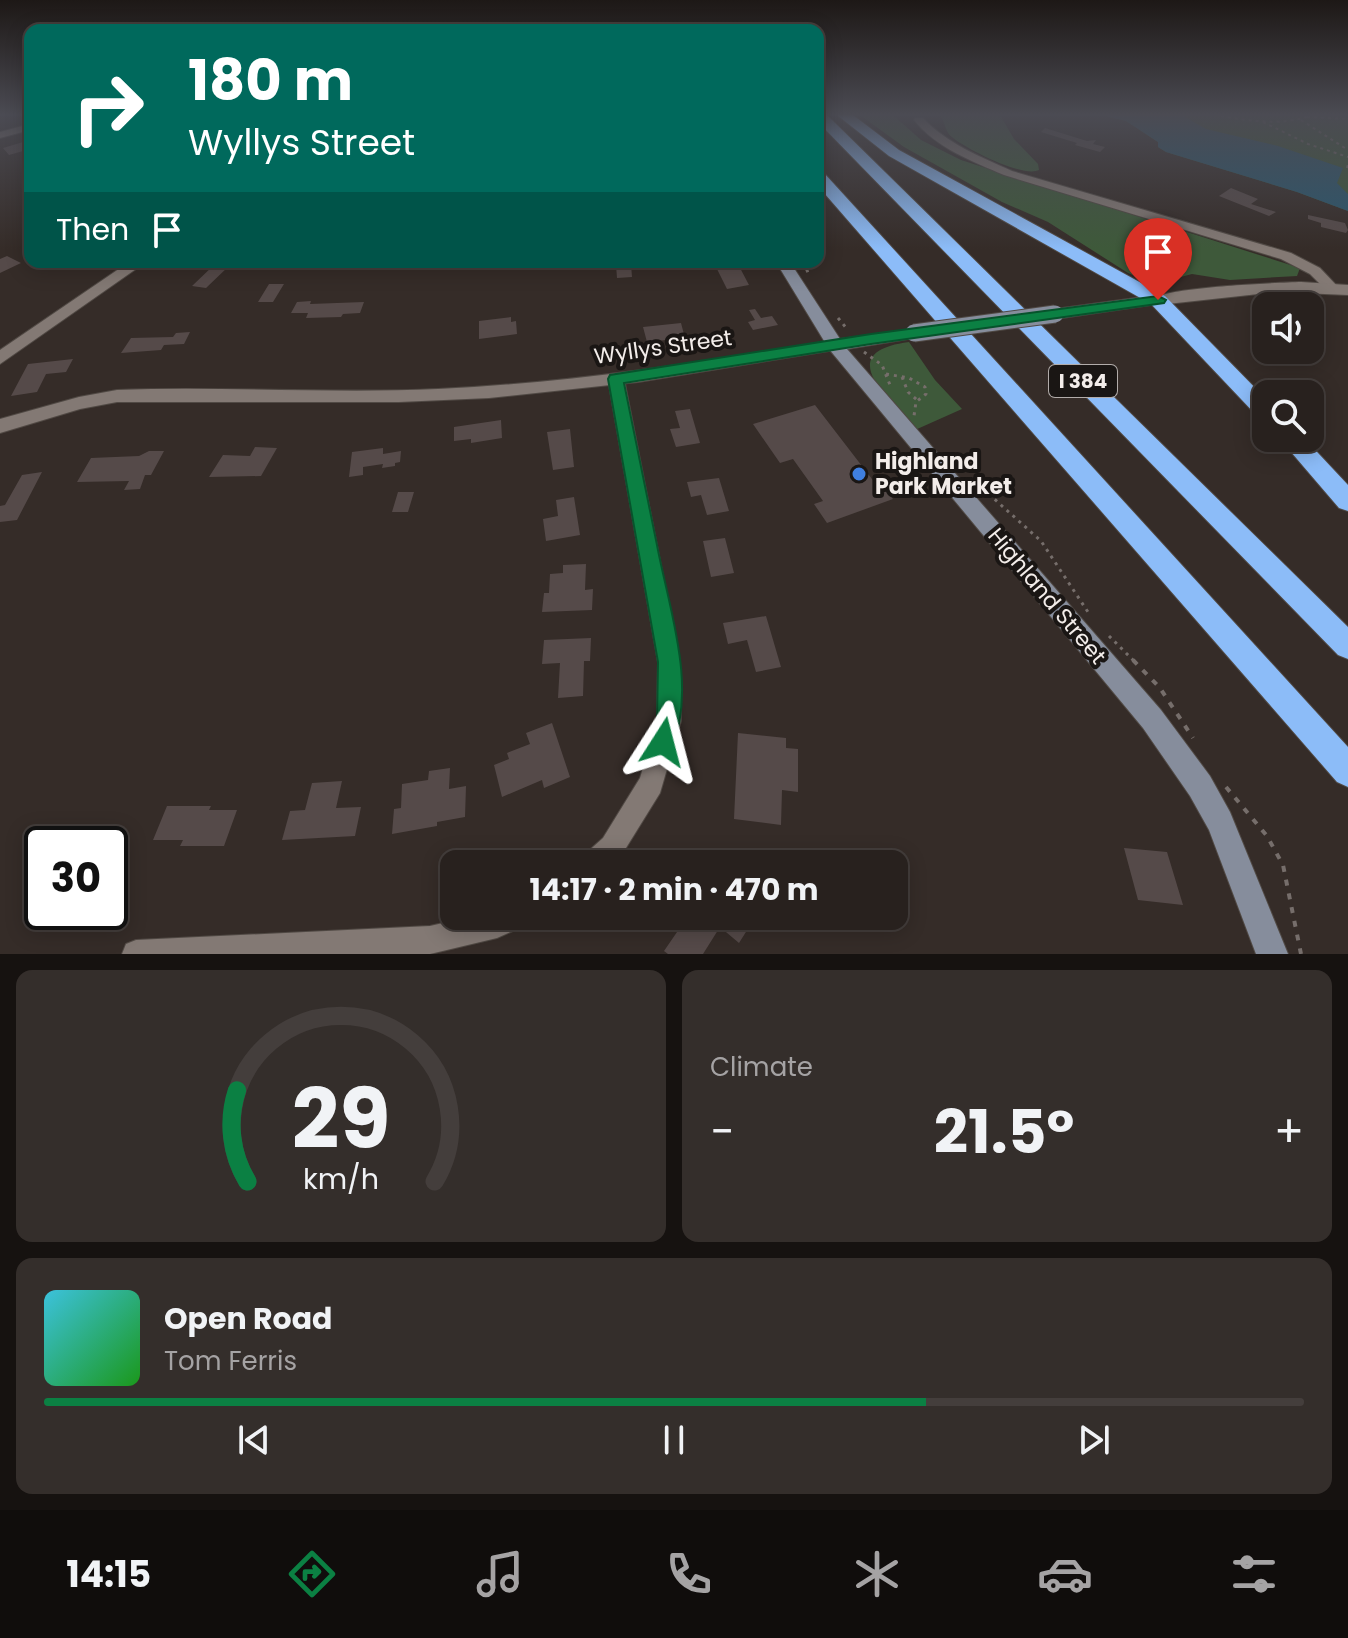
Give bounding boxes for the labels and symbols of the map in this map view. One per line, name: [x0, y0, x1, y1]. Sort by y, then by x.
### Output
pin: [1124, 218, 1192, 300]
street label: Wyllys Street: [592, 322, 734, 372]
road number: I 384: [1049, 365, 1117, 397]
place label: Highland Park Market: [875, 446, 1012, 502]
marker: Highland Park Market: [850, 465, 868, 483]
street label: Highland Street: [981, 521, 1113, 671]
position arrow: [621, 700, 705, 784]
speed limit sign: 30: [24, 826, 128, 930]

